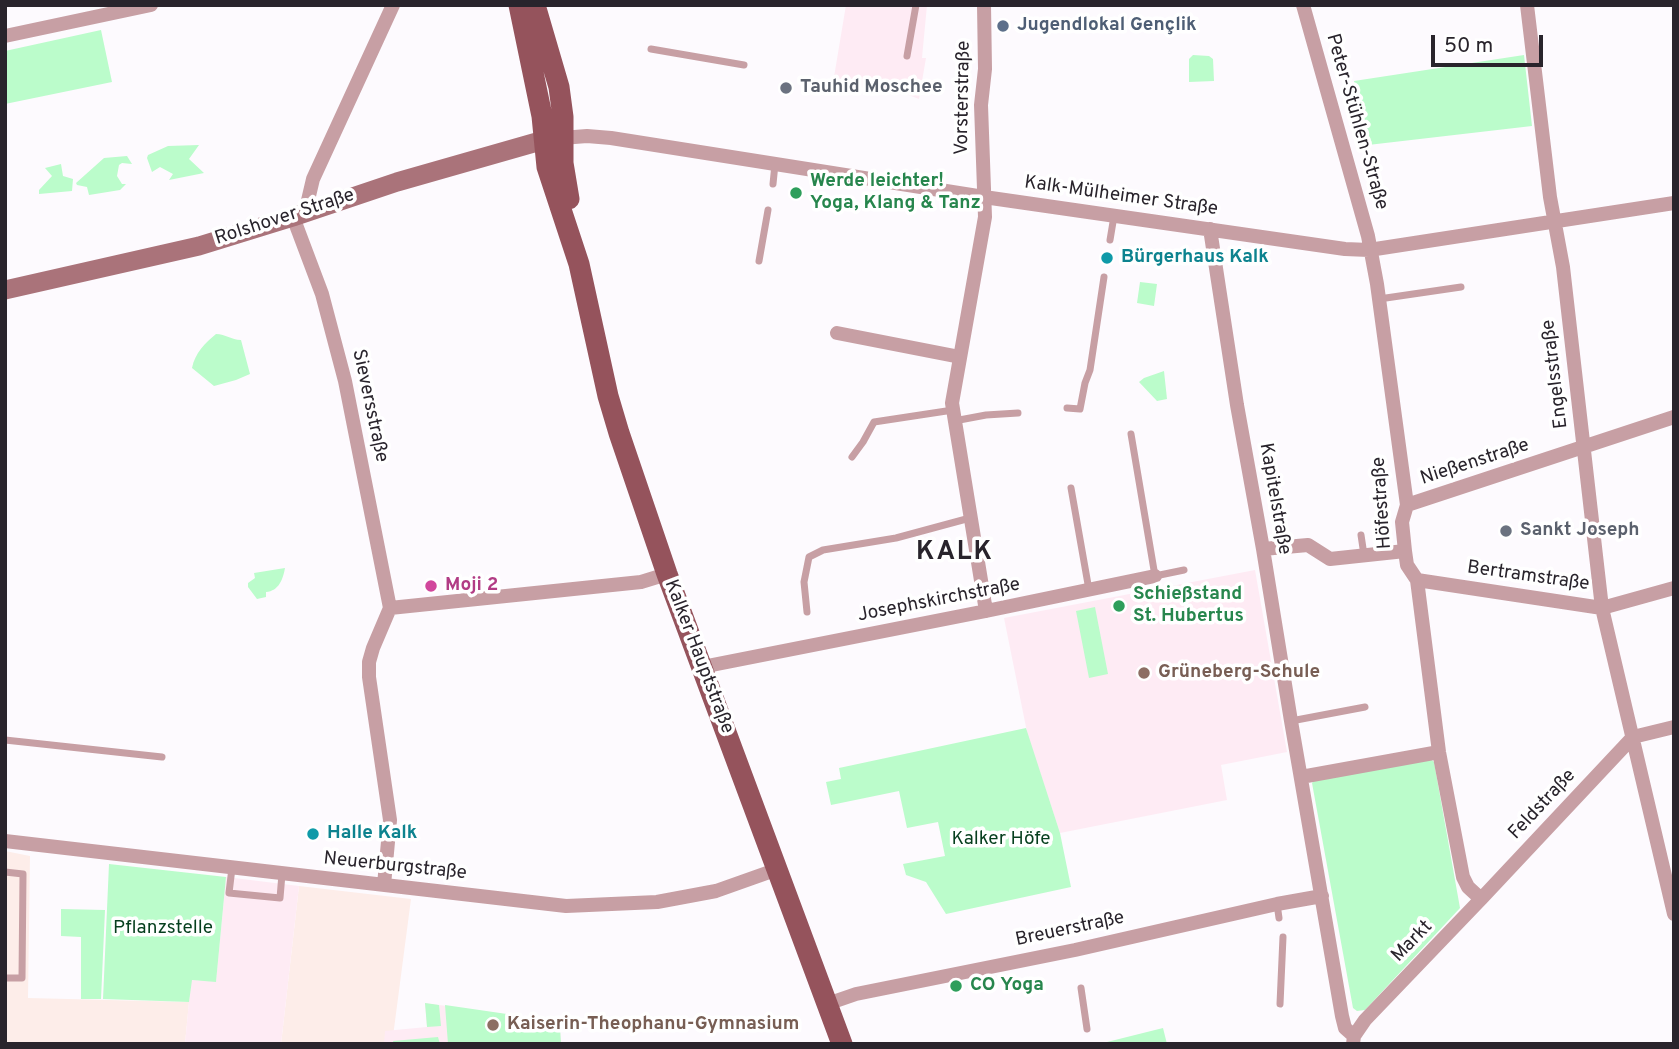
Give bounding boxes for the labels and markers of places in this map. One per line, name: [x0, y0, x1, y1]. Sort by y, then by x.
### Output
place label: Jugendlokal Gençlik: [1017, 15, 1197, 37]
marker: Jugendlokal Gençlik: [995, 18, 1011, 34]
place label: Tauhid Moschee: [800, 77, 943, 99]
marker: Tauhid Moschee: [778, 80, 794, 96]
place label: Werde leichter! Yoga, Klang & Tanz: [810, 171, 981, 215]
marker: Werde leichter! Yoga, Klang & Tanz: [788, 185, 804, 201]
place label: Bürgerhaus Kalk: [1121, 247, 1269, 269]
marker: Bürgerhaus Kalk: [1099, 250, 1115, 266]
place label: Sankt Joseph: [1520, 520, 1640, 542]
marker: Sankt Joseph: [1498, 523, 1514, 539]
place label: Moji 2: [445, 575, 498, 597]
marker: Moji 2: [423, 578, 439, 594]
place label: Schießstand St. Hubertus: [1133, 584, 1244, 628]
marker: Schießstand St. Hubertus: [1111, 598, 1127, 614]
place label: Grüneberg-Schule: [1158, 662, 1320, 684]
marker: Grüneberg-Schule: [1136, 665, 1152, 681]
place label: Halle Kalk: [327, 823, 417, 845]
marker: Halle Kalk: [305, 826, 321, 842]
place label: CO Yoga: [970, 975, 1044, 997]
marker: CO Yoga: [948, 978, 964, 994]
place label: Kaiserin-Theophanu-Gymnasium: [507, 1014, 799, 1036]
marker: Kaiserin-Theophanu-Gymnasium: [485, 1017, 501, 1033]

